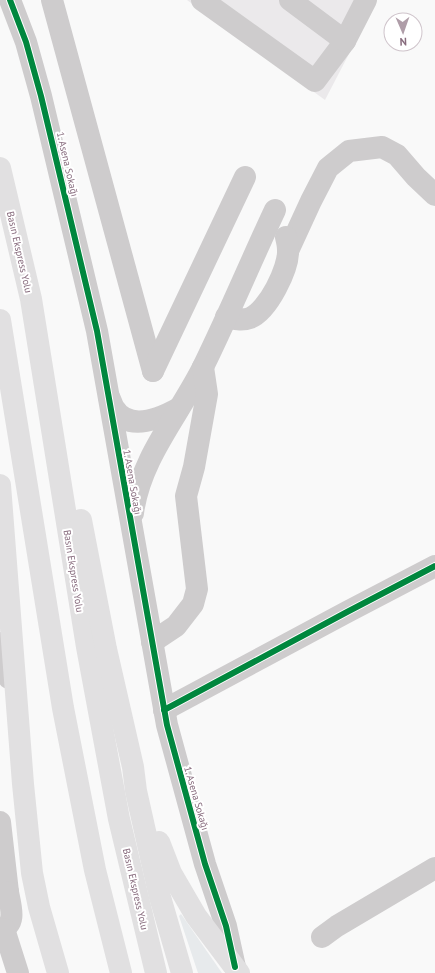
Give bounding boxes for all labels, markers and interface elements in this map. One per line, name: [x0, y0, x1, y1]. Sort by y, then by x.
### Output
north arrow: [383, 12, 423, 52]
text: N: [399, 35, 407, 49]
street label: 1. Asena Sokağı: [54, 131, 81, 198]
street label: Basın Ekspress Yolu: [4, 210, 35, 294]
street label: 1. Asena Sokağı: [120, 449, 145, 516]
street label: Basın Ekspress Yolu: [61, 529, 86, 613]
street label: 1. Asena Sokağı: [181, 765, 212, 832]
street label: Basın Ekspress Yolu: [120, 847, 151, 931]

